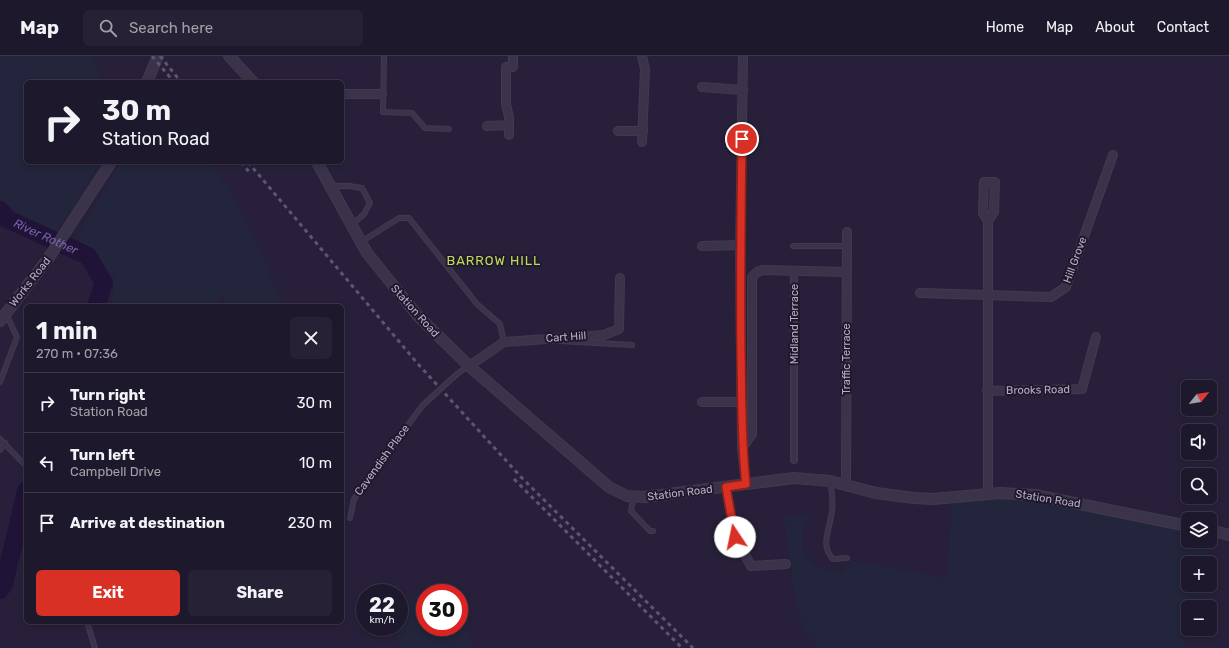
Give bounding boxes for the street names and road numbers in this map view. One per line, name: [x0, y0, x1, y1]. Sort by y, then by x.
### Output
street label: Hill Grove: [1061, 235, 1089, 285]
street label: Works Road: [7, 255, 53, 309]
street label: Station Road: [388, 282, 442, 340]
street label: Midland Terrace: [788, 284, 801, 364]
street label: Traffic Terrace: [840, 323, 853, 395]
street label: Cart Hill: [545, 329, 587, 345]
street label: Brooks Road: [1006, 383, 1070, 397]
street label: Cavendish Place: [352, 422, 412, 498]
street label: Station Road: [647, 483, 713, 503]
street label: Station Road: [1014, 487, 1082, 511]

